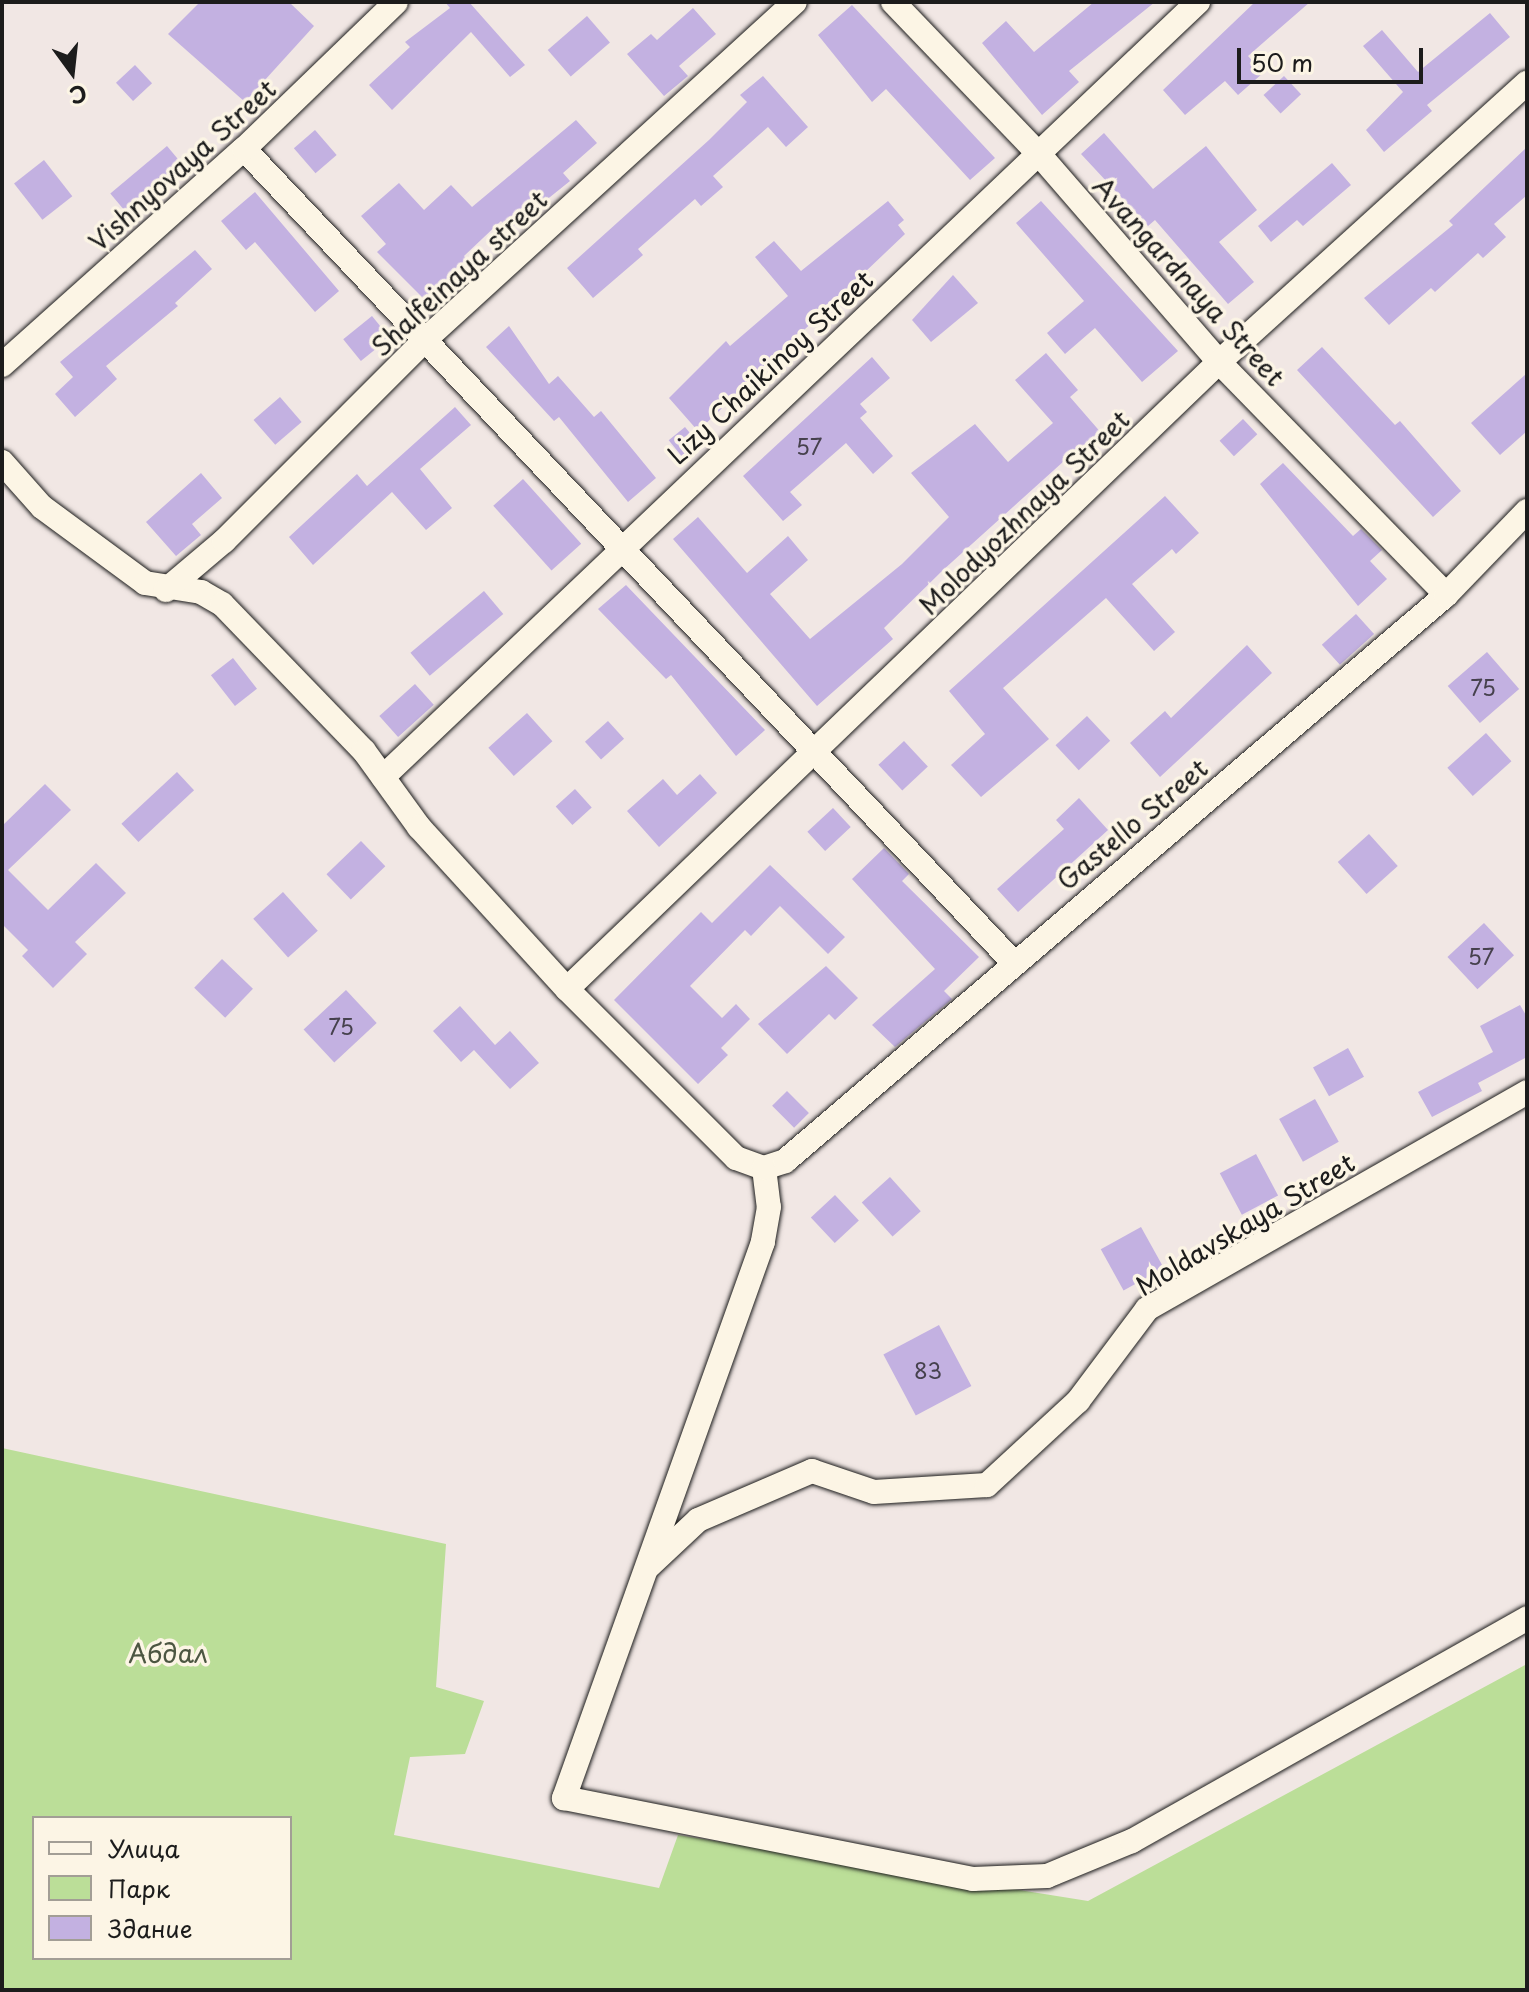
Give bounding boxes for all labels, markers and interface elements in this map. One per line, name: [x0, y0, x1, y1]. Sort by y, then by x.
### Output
north arrow: [32, 32, 112, 112]
scale bar: [1241, 32, 1427, 82]
text: 50 m: [1251, 44, 1313, 80]
street label: Vishnyovaya Street: [82, 72, 282, 258]
text: С: [66, 78, 91, 114]
street label: Avangardnaya Street: [1086, 169, 1292, 393]
street label: Shalfeinaya street: [365, 183, 553, 363]
street label: Lizy Chaikinoy Street: [660, 263, 880, 471]
street label: Molodyozhnaya Street: [912, 403, 1136, 621]
house number: 57: [796, 433, 822, 459]
house number: 75: [1470, 674, 1496, 700]
street label: Gastello Street: [1050, 752, 1214, 896]
house number: 57: [1468, 943, 1494, 969]
house number: 75: [328, 1013, 354, 1039]
street label: Moldavskaya Street: [1130, 1146, 1360, 1302]
house number: 83: [914, 1357, 942, 1383]
park label: Абдал: [128, 1637, 208, 1669]
legend: [32, 1816, 292, 1960]
text: Улица: [108, 1830, 180, 1866]
text: Парк: [108, 1870, 170, 1906]
text: Здание: [108, 1910, 193, 1946]

